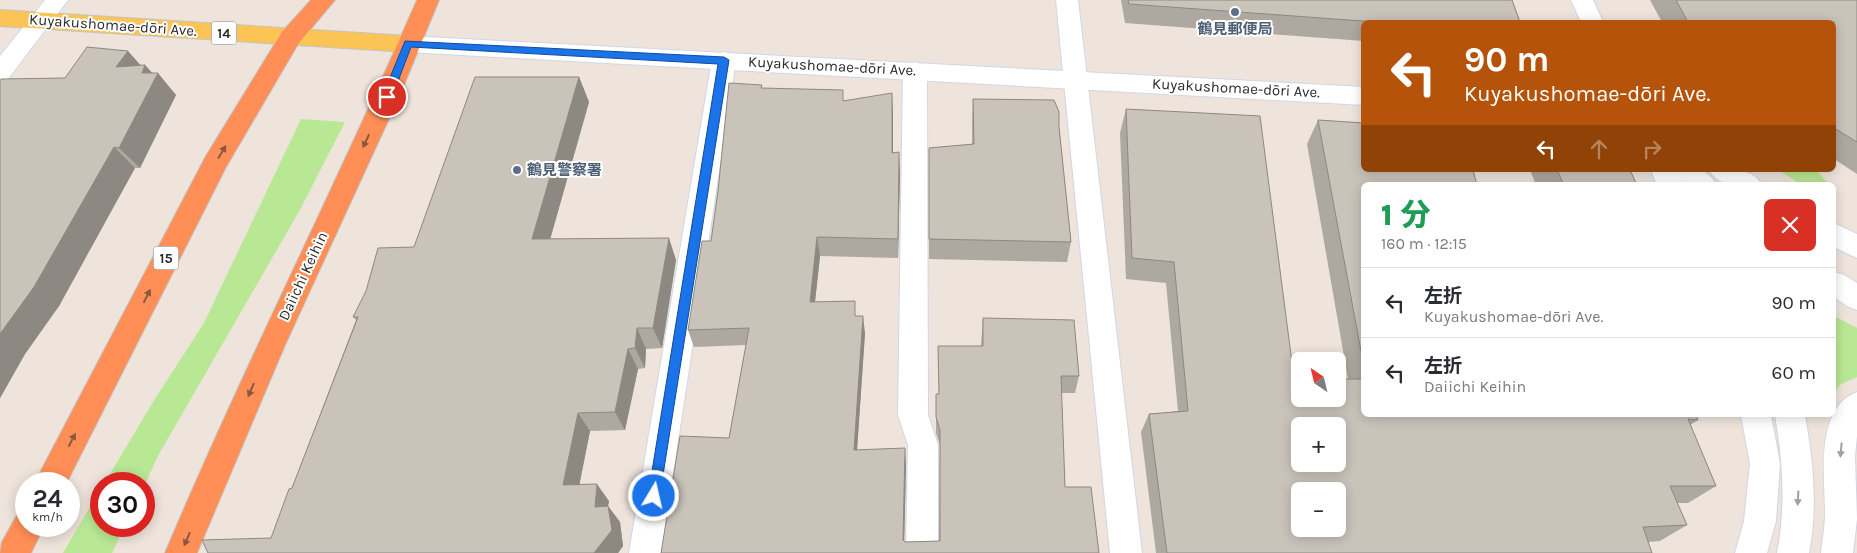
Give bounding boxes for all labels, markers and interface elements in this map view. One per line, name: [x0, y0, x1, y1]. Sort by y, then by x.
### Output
marker: 鶴見郵便局: [1229, 6, 1241, 18]
street label: Kuyakushomae-dōri Ave.: [29, 10, 198, 40]
place label: 鶴見郵便局: [1197, 20, 1273, 38]
road number: 14: [212, 22, 236, 44]
text: 90 m: [1464, 39, 1550, 80]
icon: left: [1381, 40, 1446, 105]
street label: Kuyakushomae-dōri Ave.: [748, 53, 917, 79]
street label: Kuyakushomae-dōri Ave.: [1152, 75, 1321, 101]
pin: [366, 76, 408, 118]
text: Kuyakushomae-dōri Ave.: [1464, 81, 1711, 107]
icon: arrive: [373, 83, 401, 111]
one-way arrow: [362, 134, 370, 148]
icon: left: [1532, 135, 1560, 163]
icon: ahead: [1585, 135, 1613, 163]
icon: right: [1638, 135, 1666, 163]
one-way arrow: [217, 145, 226, 158]
place label: 鶴見警察署: [527, 161, 602, 179]
marker: 鶴見警察署: [511, 164, 523, 176]
text: 1 分: [1381, 197, 1431, 233]
button: close: [1764, 199, 1816, 251]
street label: Daiichi Keihin: [275, 229, 331, 323]
text: 160 m · 12:15: [1381, 234, 1467, 253]
road number: 15: [154, 247, 178, 270]
text: 左折: [1424, 285, 1462, 307]
one-way arrow: [143, 289, 151, 303]
icon: left: [1381, 289, 1409, 317]
text: 90 m: [1771, 292, 1816, 314]
text: Kuyakushomae-dōri Ave.: [1424, 307, 1603, 326]
north arrow: [1291, 352, 1346, 408]
map controls: [1291, 352, 1346, 537]
text: 左折: [1424, 355, 1462, 377]
icon: left: [1381, 359, 1409, 387]
text: 60 m: [1772, 362, 1816, 384]
text: Daiichi Keihin: [1424, 377, 1526, 396]
one-way arrow: [247, 383, 255, 397]
button: +: [1291, 417, 1346, 472]
one-way arrow: [68, 433, 76, 448]
one-way arrow: [1837, 442, 1845, 458]
position arrow: [627, 469, 679, 521]
speed limit sign: 30: [90, 472, 155, 537]
button: −: [1291, 482, 1346, 537]
text: 24: [32, 484, 63, 513]
one-way arrow: [1794, 490, 1802, 506]
text: km/h: [32, 510, 63, 524]
one-way arrow: [183, 532, 191, 547]

